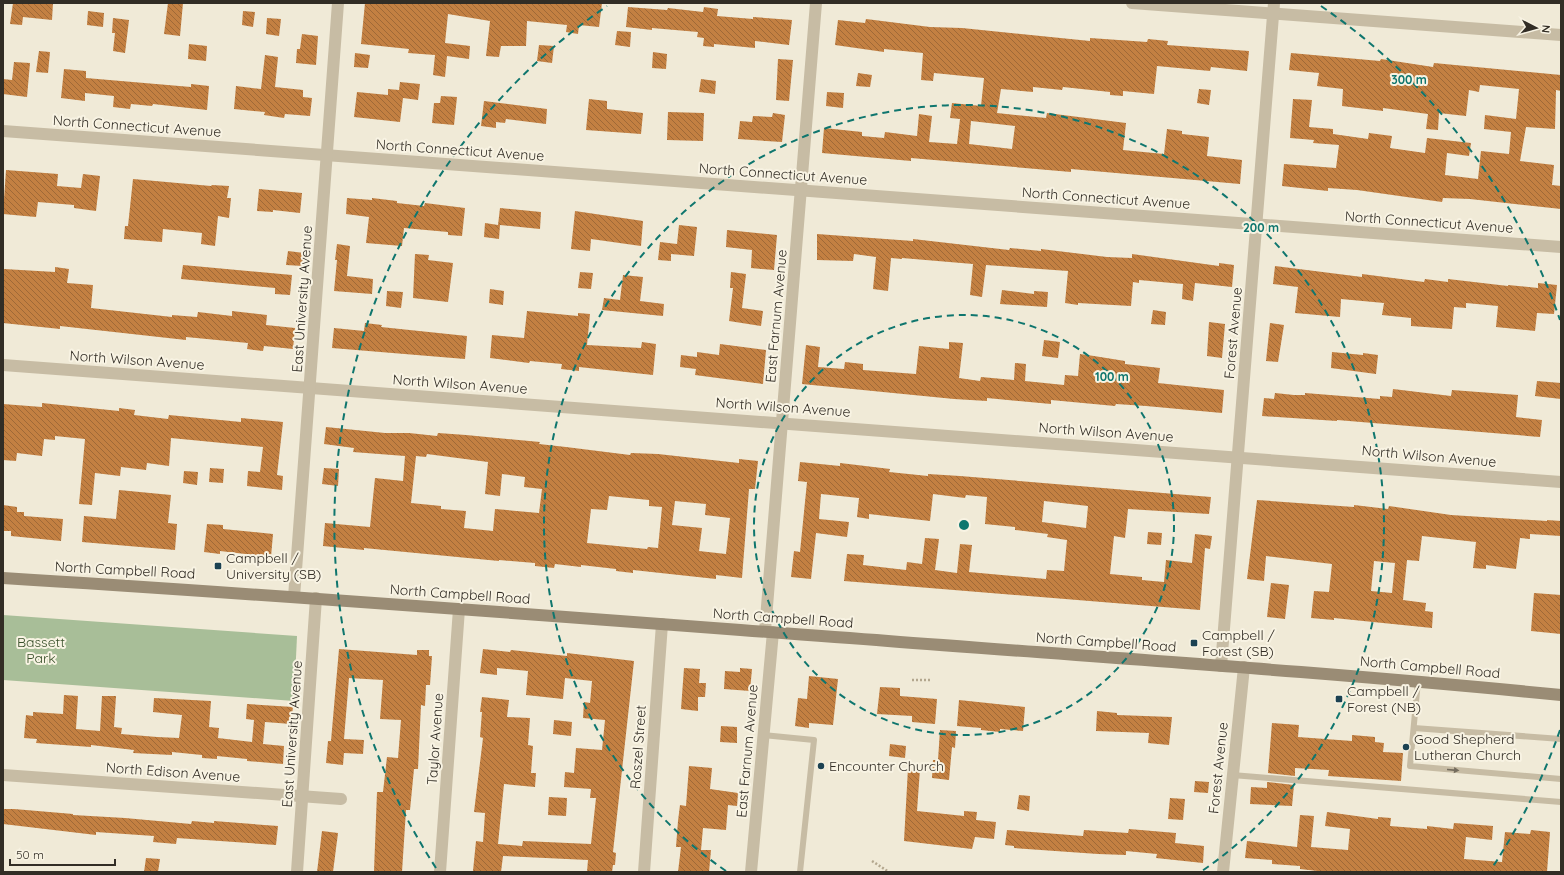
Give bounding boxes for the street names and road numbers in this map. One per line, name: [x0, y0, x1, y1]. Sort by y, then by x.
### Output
street label: North Connecticut Avenue: [52, 111, 222, 141]
street label: North Connecticut Avenue: [375, 135, 545, 165]
street label: North Connecticut Avenue: [698, 159, 868, 189]
street label: North Connecticut Avenue: [1021, 183, 1191, 213]
street label: North Connecticut Avenue: [1344, 207, 1514, 237]
street label: East University Avenue: [288, 225, 316, 373]
street label: East Farnum Avenue: [761, 249, 791, 383]
street label: Forest Avenue: [1220, 286, 1246, 380]
street label: North Wilson Avenue: [69, 346, 205, 374]
street label: North Wilson Avenue: [392, 370, 528, 398]
street label: North Wilson Avenue: [715, 393, 851, 421]
street label: North Wilson Avenue: [1038, 418, 1174, 446]
street label: North Wilson Avenue: [1361, 441, 1497, 471]
street label: North Campbell Road: [54, 557, 196, 583]
street label: North Campbell Road: [389, 580, 531, 608]
street label: North Campbell Road: [712, 604, 854, 632]
street label: North Campbell Road: [1035, 628, 1177, 656]
street label: North Campbell Road: [1359, 652, 1501, 682]
street label: East University Avenue: [278, 660, 306, 808]
street label: East Farnum Avenue: [732, 684, 762, 818]
street label: Taylor Avenue: [423, 692, 447, 786]
street label: Roszel Street: [626, 704, 650, 790]
street label: Forest Avenue: [1204, 721, 1232, 815]
street label: North Edison Avenue: [105, 758, 241, 786]

